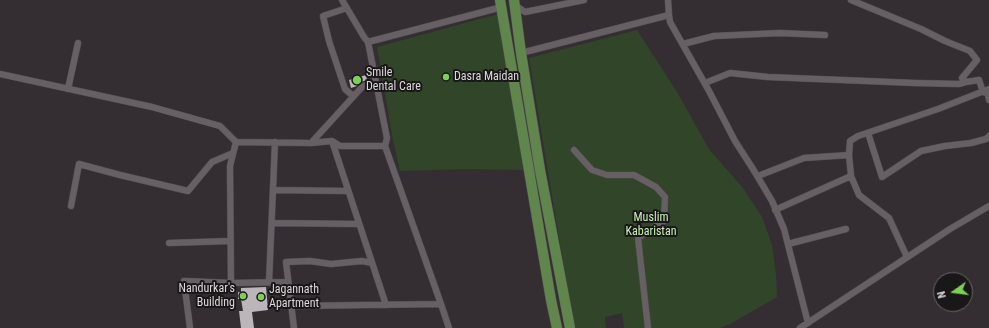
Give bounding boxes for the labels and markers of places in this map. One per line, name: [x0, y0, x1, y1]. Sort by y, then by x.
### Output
place label: Smile Dental Care: [366, 66, 421, 94]
place label: Dasra Maidan: [454, 70, 519, 84]
marker: Dasra Maidan: [441, 72, 451, 82]
marker: Smile Dental Care: [351, 74, 363, 86]
place label: Nandurkar's Building: [179, 282, 235, 310]
place label: Jagannath Apartment: [269, 283, 319, 311]
marker: Nandurkar's Building: [238, 291, 248, 301]
marker: Jagannath Apartment: [256, 292, 266, 302]

